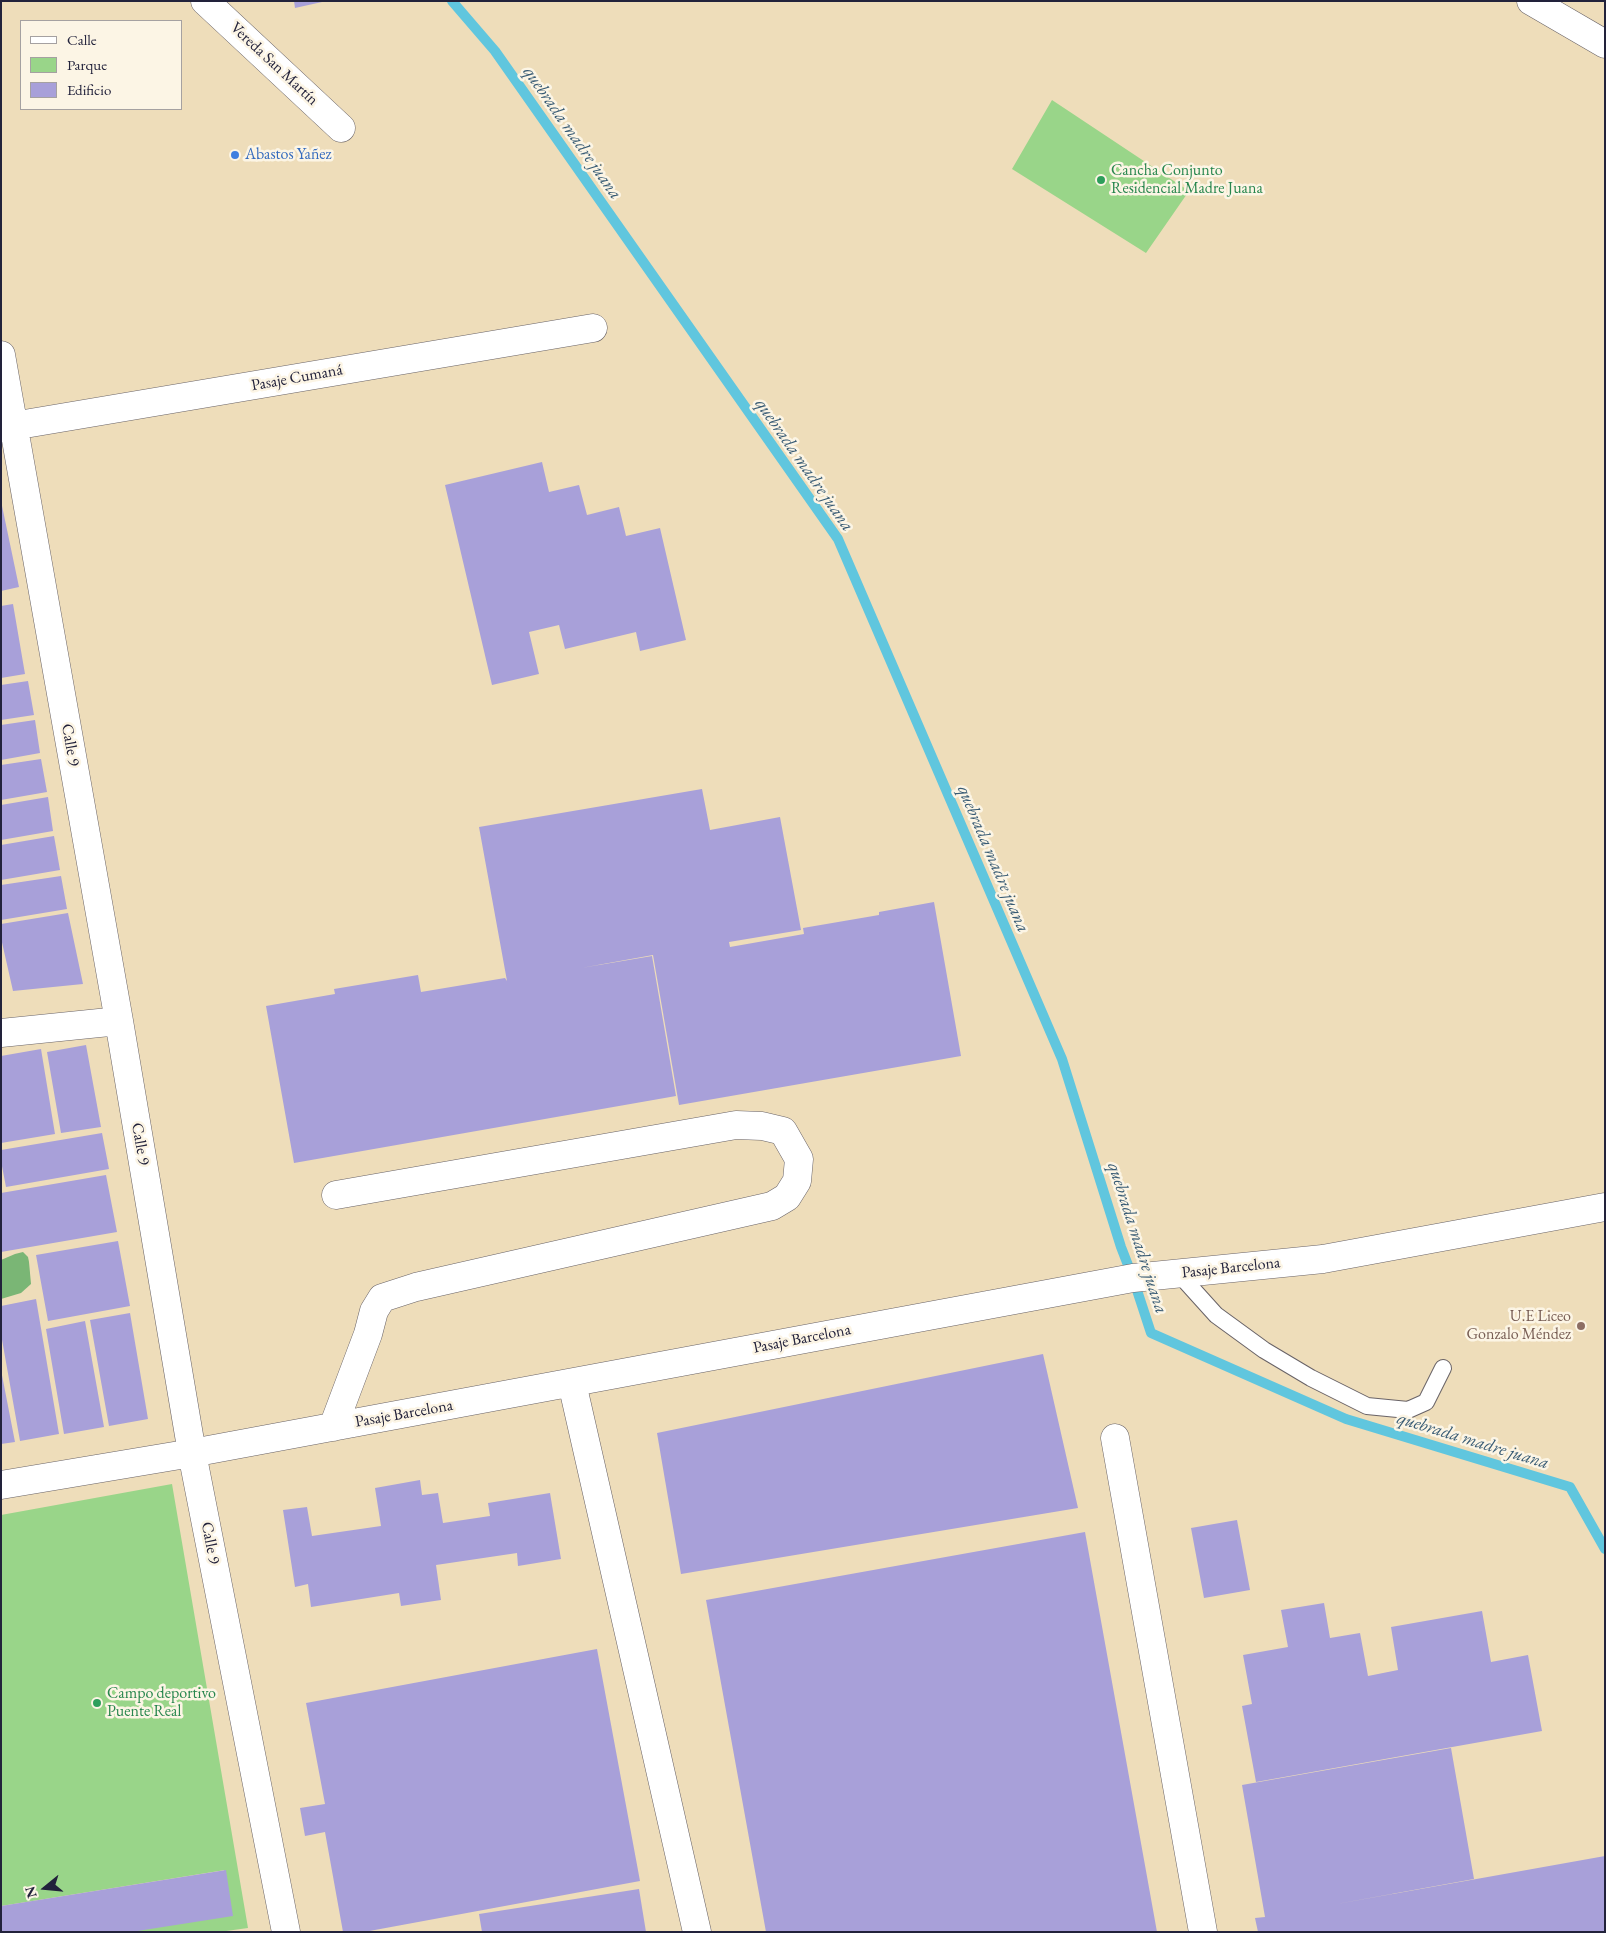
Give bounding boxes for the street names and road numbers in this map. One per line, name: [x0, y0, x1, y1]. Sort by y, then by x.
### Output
street label: Vereda San Martín: [226, 18, 322, 110]
street label: Pasaje Cumaná: [250, 361, 344, 395]
street label: Calle 9: [57, 722, 83, 768]
street label: Calle 9: [127, 1121, 153, 1167]
street label: Pasaje Barcelona: [1181, 1253, 1281, 1283]
street label: Pasaje Barcelona: [752, 1320, 852, 1358]
street label: Pasaje Barcelona: [354, 1396, 454, 1432]
street label: Calle 9: [197, 1520, 223, 1566]

